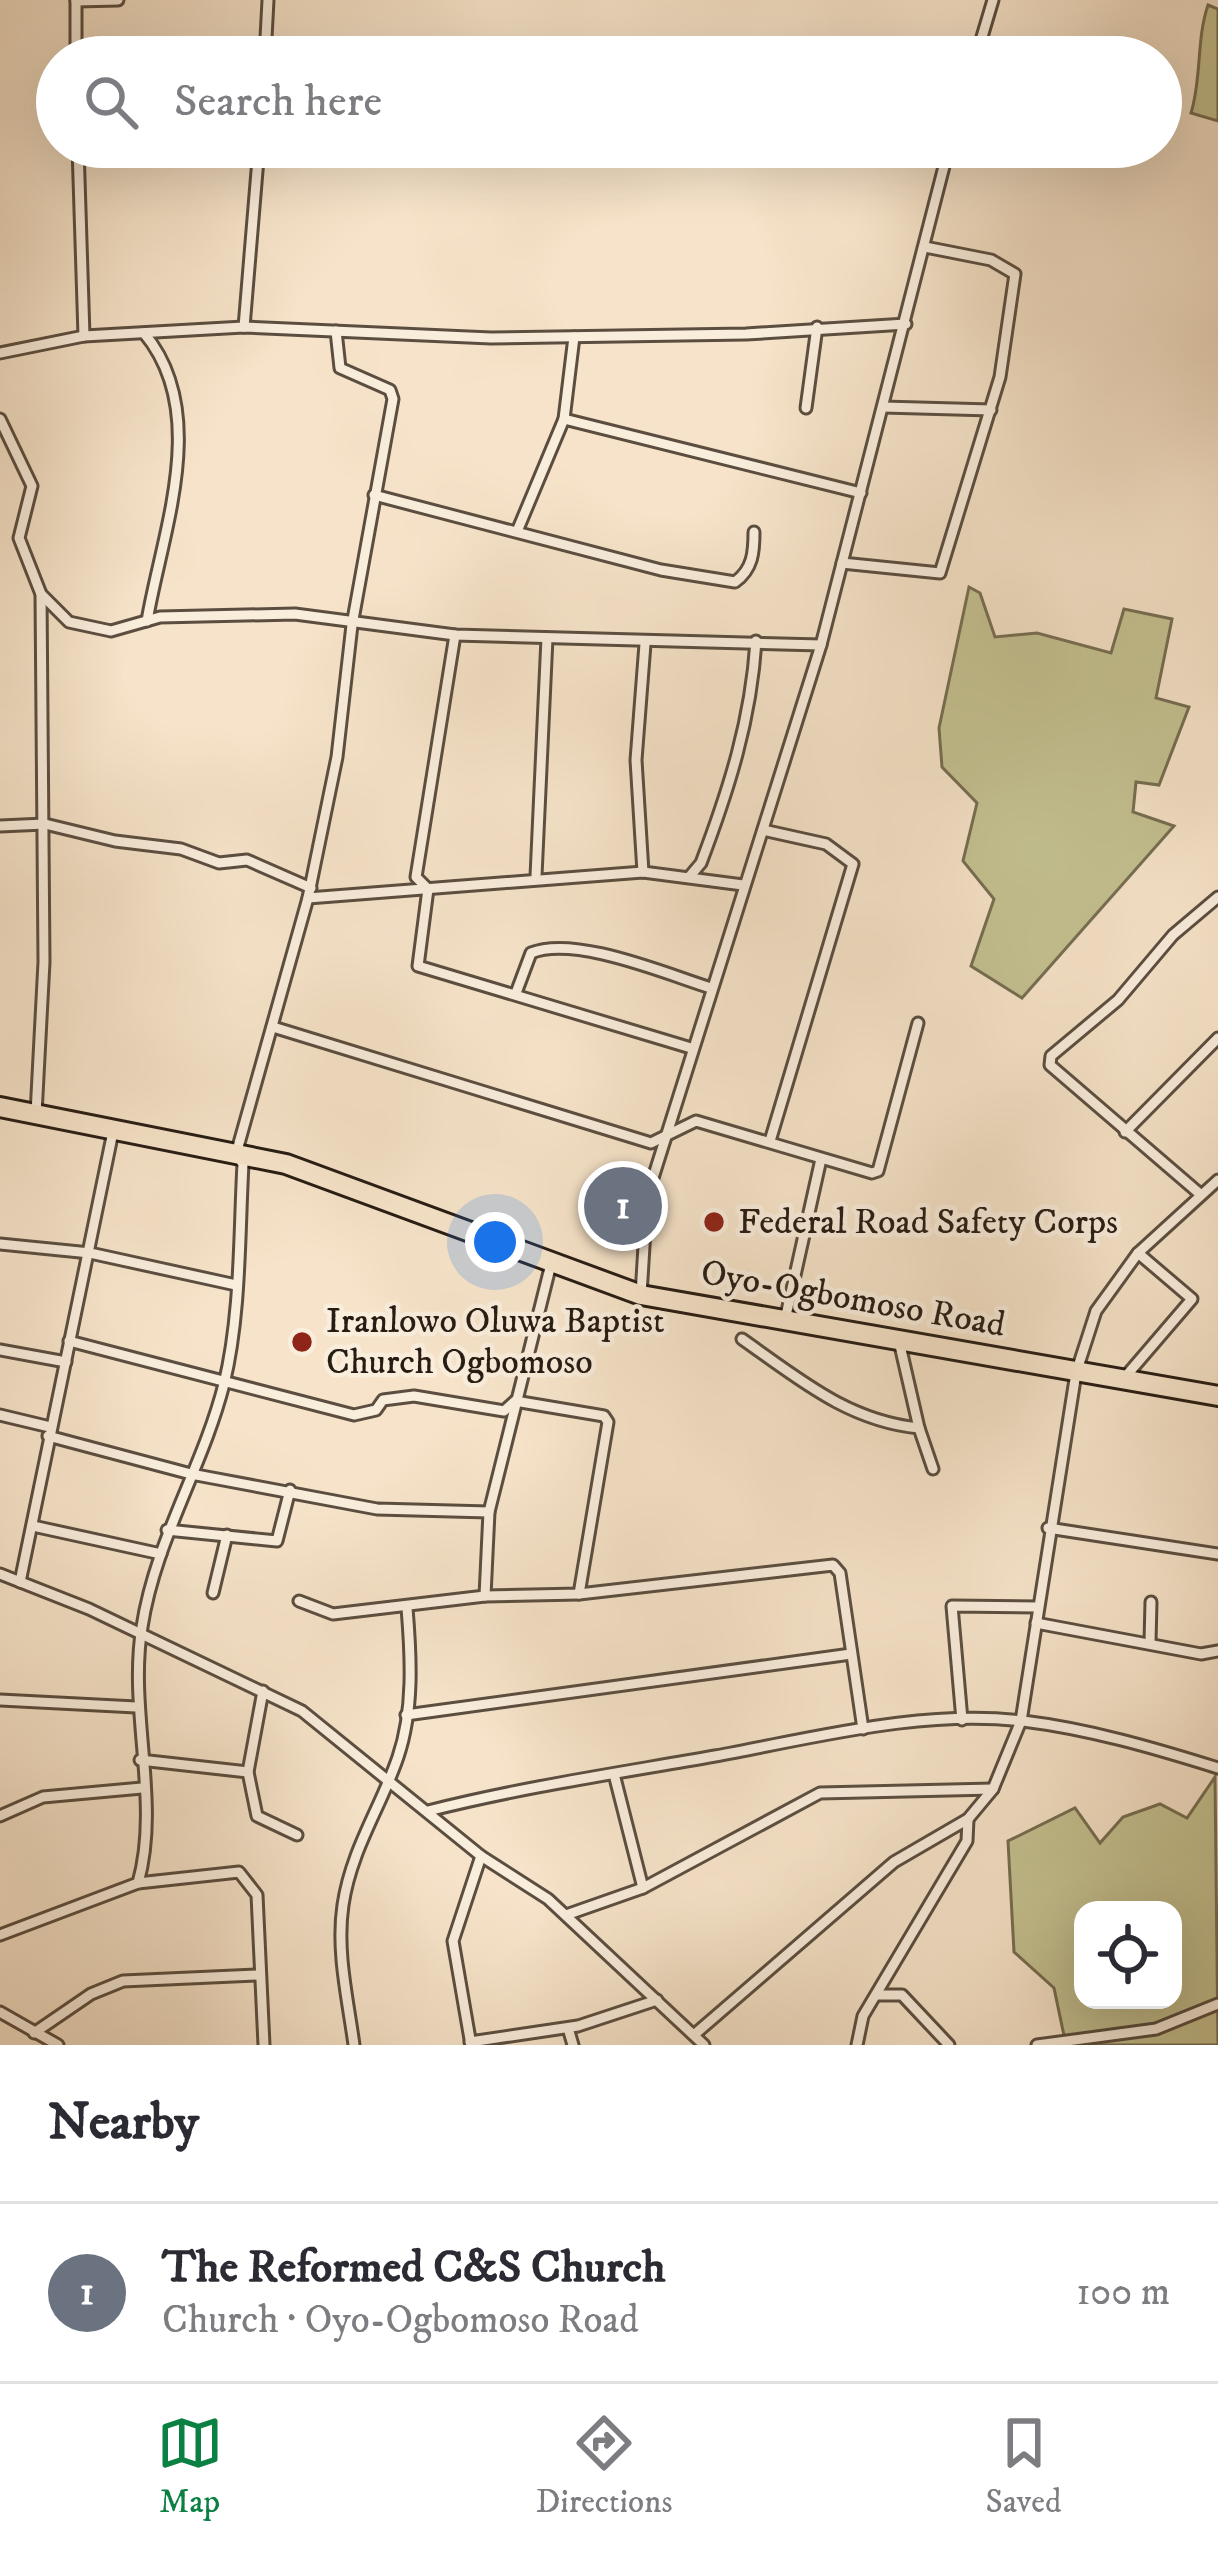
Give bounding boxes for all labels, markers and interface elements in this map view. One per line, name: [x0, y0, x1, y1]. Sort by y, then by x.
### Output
search box: [36, 36, 1182, 168]
icon: search: [78, 69, 144, 135]
text: Search here: [174, 74, 382, 130]
pin: 1: [584, 1161, 662, 1251]
place label: Federal Road Safety Corps: [738, 1200, 1118, 1245]
marker: Federal Road Safety Corps: [701, 1209, 727, 1235]
your location: [465, 1212, 525, 1272]
street label: Oyo-Ogbomoso Road: [697, 1250, 1009, 1348]
place label: Iranlowo Oluwa Baptist Church Ogbomoso: [326, 1299, 664, 1385]
marker: Iranlowo Oluwa Baptist Church Ogbomoso: [289, 1329, 315, 1355]
map controls: [1074, 1901, 1182, 2009]
button: locate: [1074, 1901, 1182, 2009]
text: Nearby: [48, 2091, 199, 2155]
text: The Reformed C&S Church: [162, 2240, 666, 2296]
text: 1: [80, 2268, 94, 2317]
text: 100 m: [1076, 2268, 1170, 2317]
text: Church · Oyo-Ogbomoso Road: [162, 2296, 639, 2345]
tab: Map: [157, 2410, 223, 2523]
tab: Directions: [536, 2410, 672, 2523]
tab: Saved: [986, 2410, 1061, 2523]

